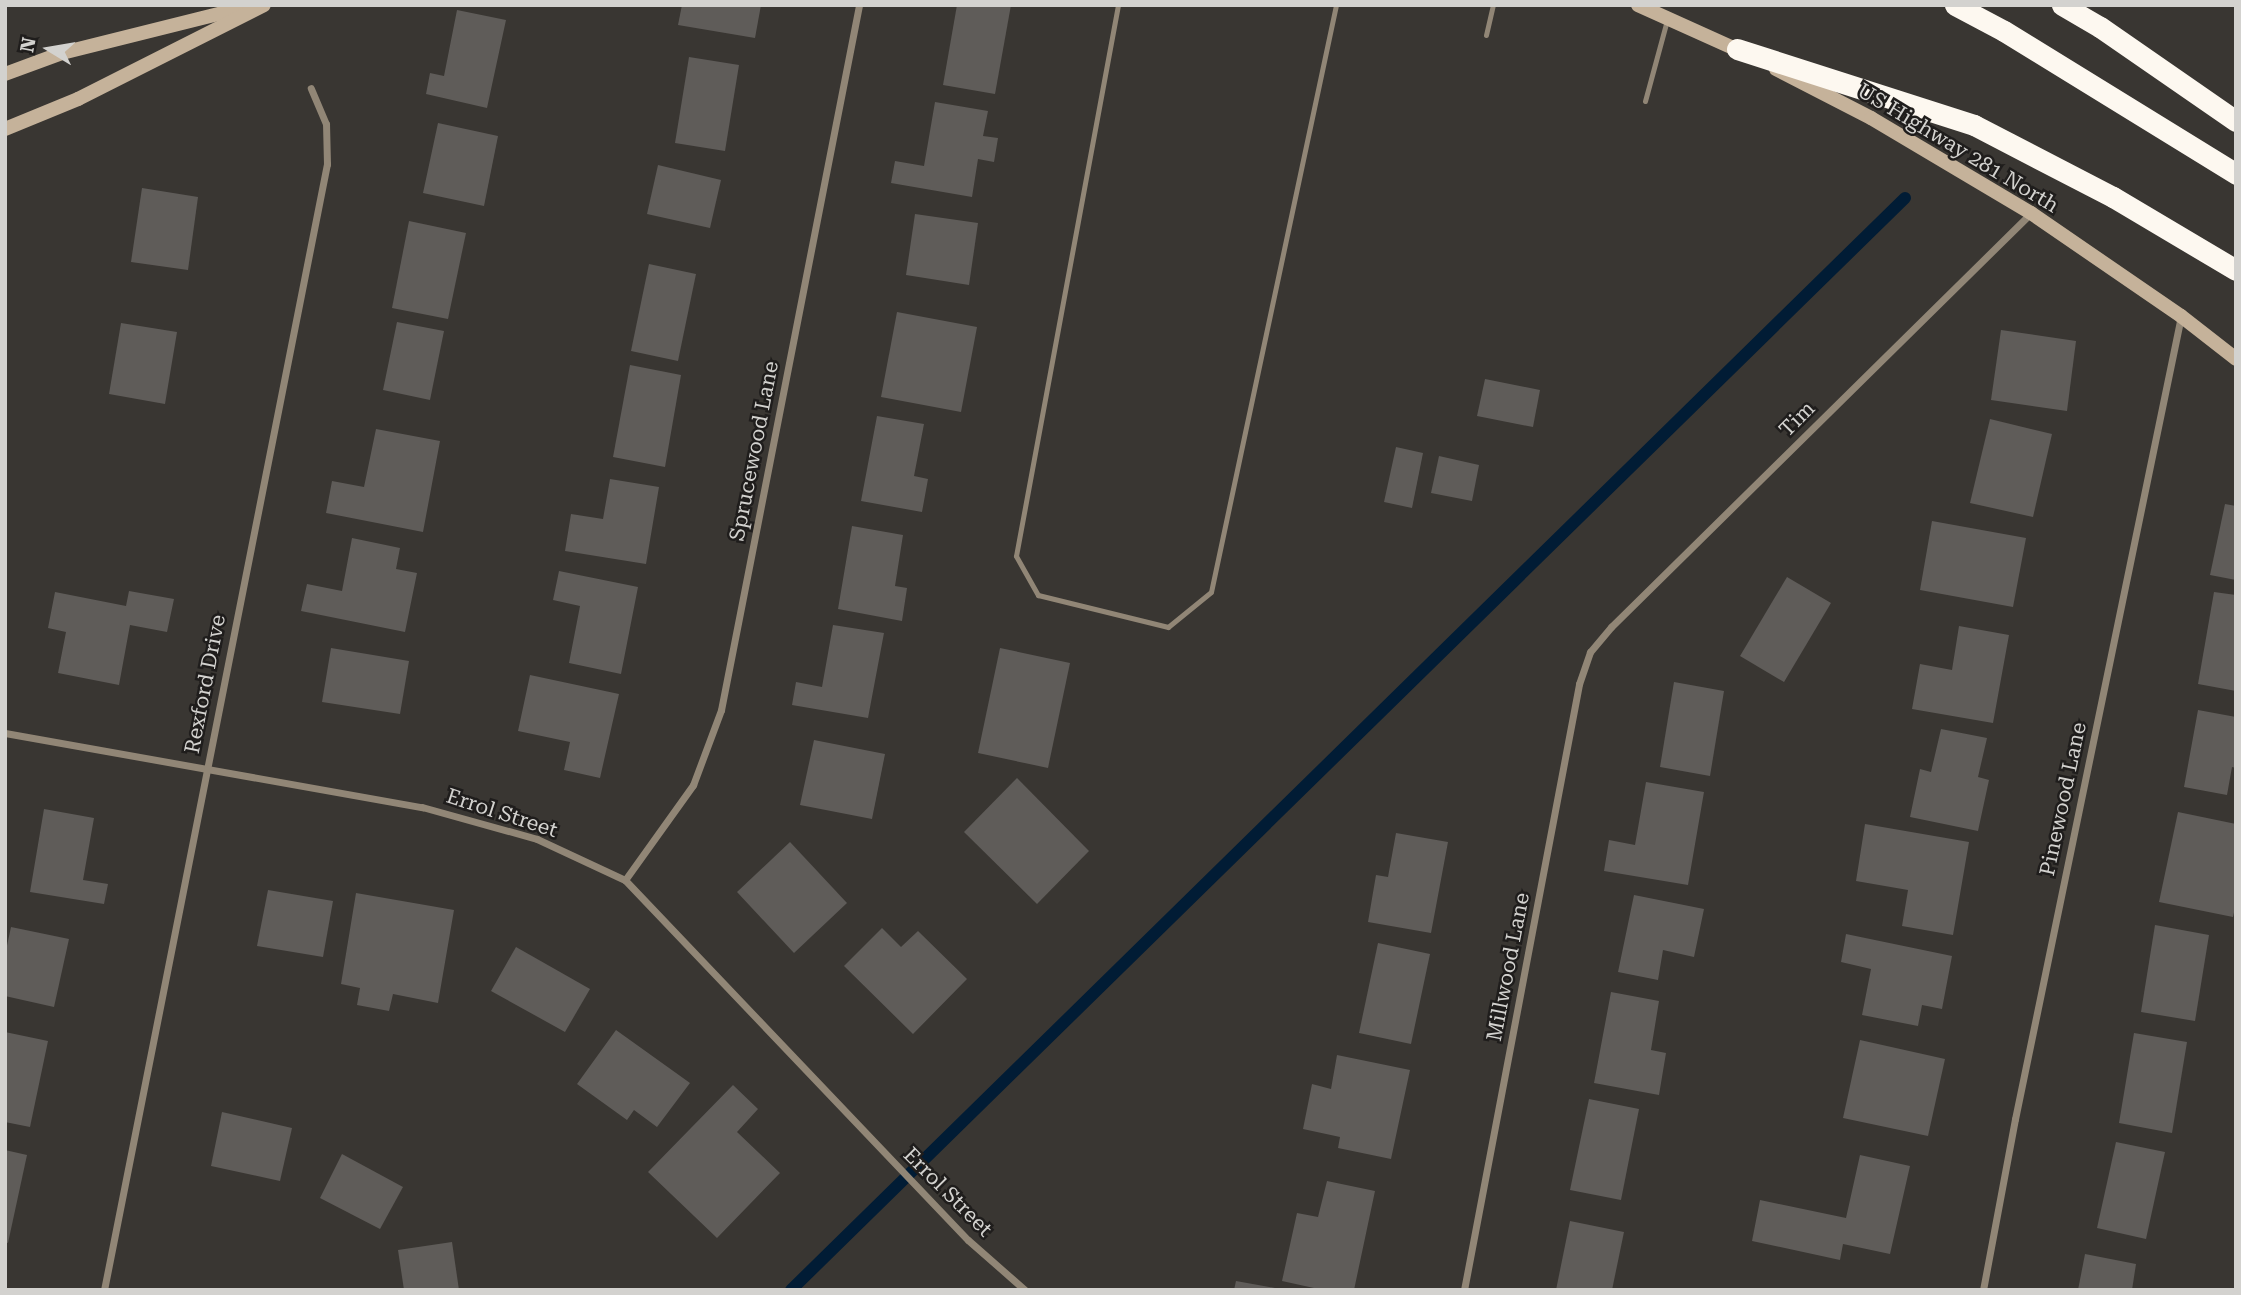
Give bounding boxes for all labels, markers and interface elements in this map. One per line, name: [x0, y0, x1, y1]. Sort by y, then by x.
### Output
north arrow: [14, 14, 84, 84]
text: N: [15, 36, 41, 54]
street label: US Highway 281 North: [1853, 78, 2063, 218]
street label: Sprucewood Lane: [724, 359, 784, 543]
street label: Tim: [1774, 396, 1820, 442]
street label: Rexford Drive: [179, 613, 231, 755]
street label: Pinewood Lane: [2034, 720, 2092, 878]
street label: Errol Street: [443, 783, 561, 843]
street label: Millwood Lane: [1481, 891, 1535, 1043]
street label: Errol Street: [898, 1142, 998, 1242]

